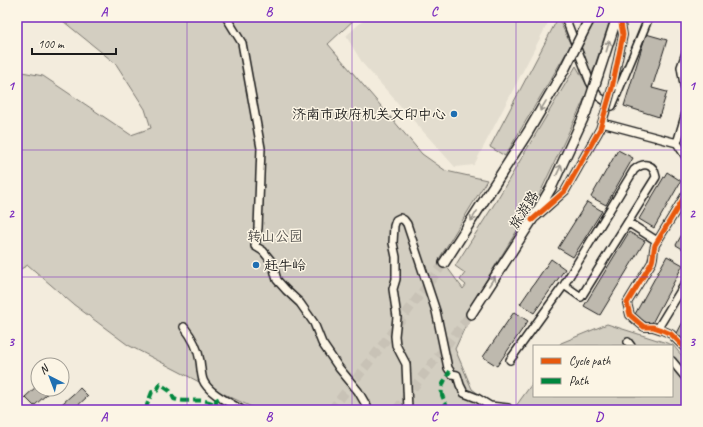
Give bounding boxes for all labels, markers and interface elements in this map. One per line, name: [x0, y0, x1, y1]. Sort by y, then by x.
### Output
text: A: [101, 4, 109, 20]
text: B: [266, 4, 274, 20]
text: C: [431, 4, 439, 20]
text: D: [595, 4, 604, 20]
scale bar: [32, 30, 116, 56]
text: 100 m: [38, 36, 65, 52]
one-way arrow: [604, 41, 612, 53]
text: 1: [8, 78, 16, 94]
text: 1: [689, 78, 697, 94]
one-way arrow: [539, 100, 547, 112]
place label: 济南市政府机关文印中心: [292, 106, 446, 123]
marker: 济南市政府机关文印中心: [449, 109, 459, 119]
one-way arrow: [556, 165, 563, 177]
street label: 旅游路: [506, 188, 542, 232]
text: 2: [8, 206, 15, 222]
text: 2: [689, 206, 696, 222]
one-way arrow: [470, 210, 478, 222]
park label: 转山公园: [247, 228, 303, 245]
place label: 赶牛岭: [264, 257, 306, 274]
marker: 赶牛岭: [251, 260, 261, 270]
one-way arrow: [488, 276, 496, 287]
text: 3: [8, 334, 15, 350]
text: 3: [689, 334, 696, 350]
legend: [533, 345, 673, 397]
text: Cycle path: [569, 353, 611, 369]
north arrow: [30, 357, 70, 397]
text: N: [36, 361, 52, 377]
text: Path: [569, 373, 589, 389]
text: A: [101, 409, 109, 425]
text: B: [266, 409, 274, 425]
text: C: [431, 409, 439, 425]
text: D: [595, 409, 604, 425]

